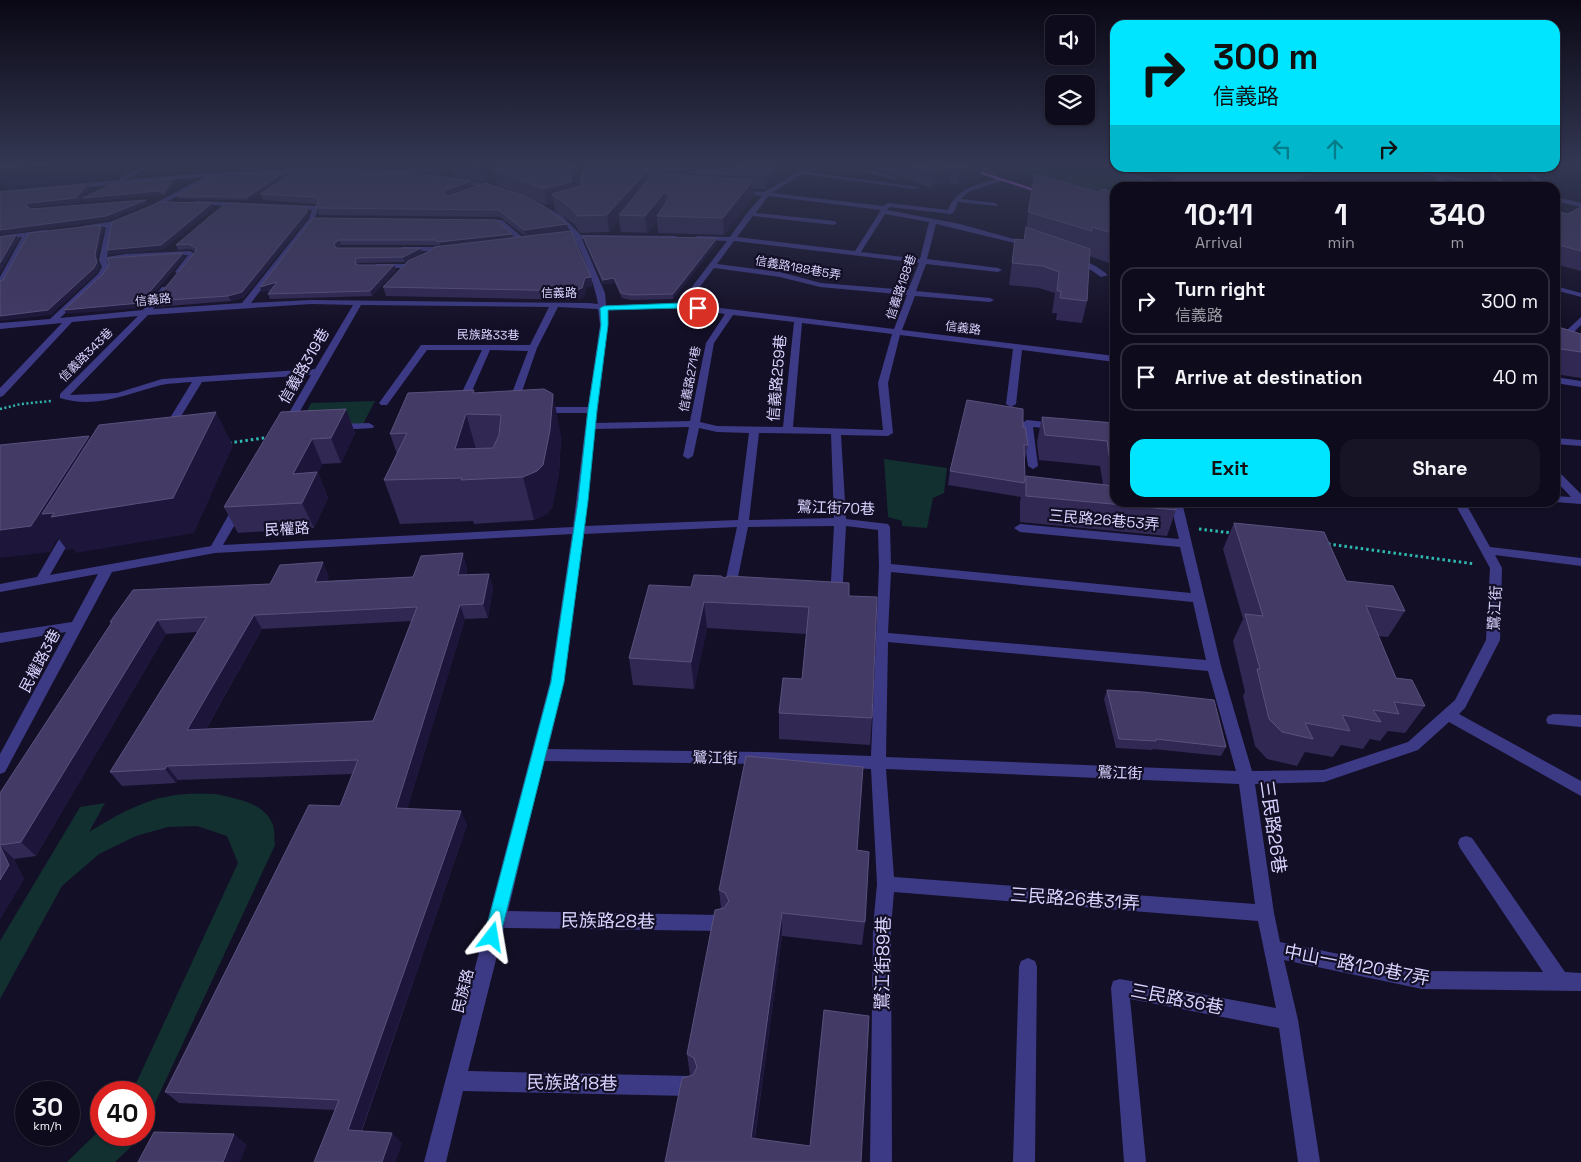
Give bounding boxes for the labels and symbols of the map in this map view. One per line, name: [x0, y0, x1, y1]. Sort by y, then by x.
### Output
street label: 信義路188巷: [882, 252, 920, 322]
street label: 信義路188巷5弄: [754, 253, 842, 283]
street label: 信義路: [541, 285, 577, 301]
pin: [677, 287, 719, 329]
street label: 信義路: [134, 290, 172, 310]
street label: 信義路: [944, 318, 982, 338]
street label: 信義路319巷: [274, 324, 333, 407]
street label: 信義路343巷: [56, 325, 116, 385]
street label: 民族路33巷: [457, 326, 519, 344]
street label: 信義路259巷: [763, 334, 790, 422]
street label: 信義路271巷: [676, 345, 704, 413]
street label: 鷺江街70巷: [797, 497, 875, 518]
street label: 三民路26巷53弄: [1048, 505, 1160, 534]
street label: 民權路: [264, 518, 310, 539]
street label: 鷺江街: [1484, 585, 1505, 631]
street label: 民權路3巷: [15, 626, 64, 696]
street label: 鷺江街: [692, 748, 738, 767]
street label: 鷺江街: [1097, 762, 1143, 783]
street label: 三民路26巷: [1256, 779, 1291, 875]
street label: 三民路26巷31弄: [1009, 882, 1141, 915]
street label: 民族路28巷: [561, 908, 655, 933]
position arrow: [465, 910, 517, 962]
street label: 鷺江街89巷: [870, 916, 895, 1010]
street label: 中山一路120巷7弄: [1282, 939, 1432, 990]
street label: 民族路: [448, 967, 477, 1015]
street label: 三民路36巷: [1129, 978, 1225, 1019]
street label: 民族路18巷: [526, 1070, 618, 1095]
speed limit sign: 40: [90, 1081, 155, 1146]

